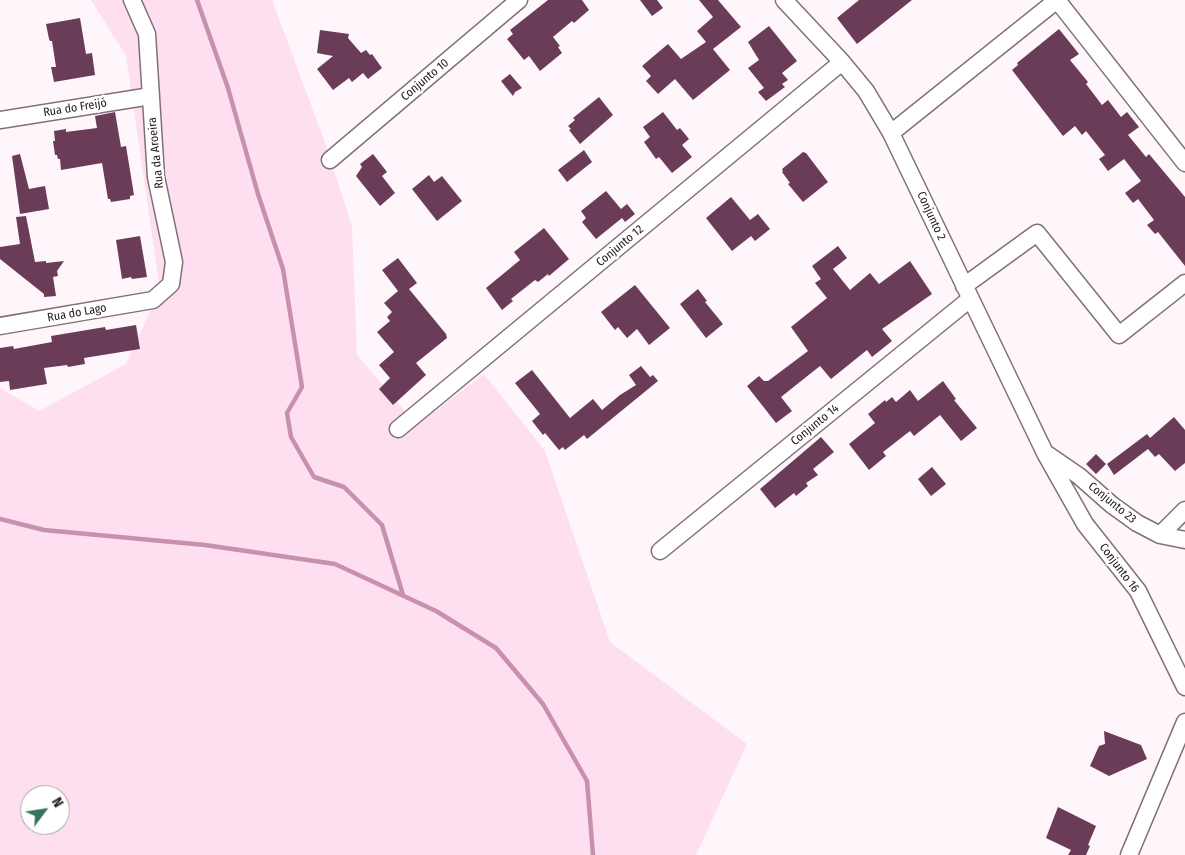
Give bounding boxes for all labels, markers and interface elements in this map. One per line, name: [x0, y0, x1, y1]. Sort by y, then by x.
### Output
street label: Conjunto 10: [398, 56, 452, 104]
street label: Rua do Freijó: [42, 96, 108, 120]
street label: Rua da Aroeira: [145, 117, 167, 189]
street label: Conjunto 2: [913, 189, 949, 243]
street label: Conjunto 12: [594, 222, 646, 270]
street label: Rua do Lago: [46, 301, 108, 325]
street label: Conjunto 14: [788, 401, 842, 449]
street label: Conjunto 23: [1085, 479, 1139, 527]
street label: Conjunto 16: [1096, 541, 1142, 595]
north arrow: [20, 785, 70, 835]
text: N: [48, 795, 67, 810]

